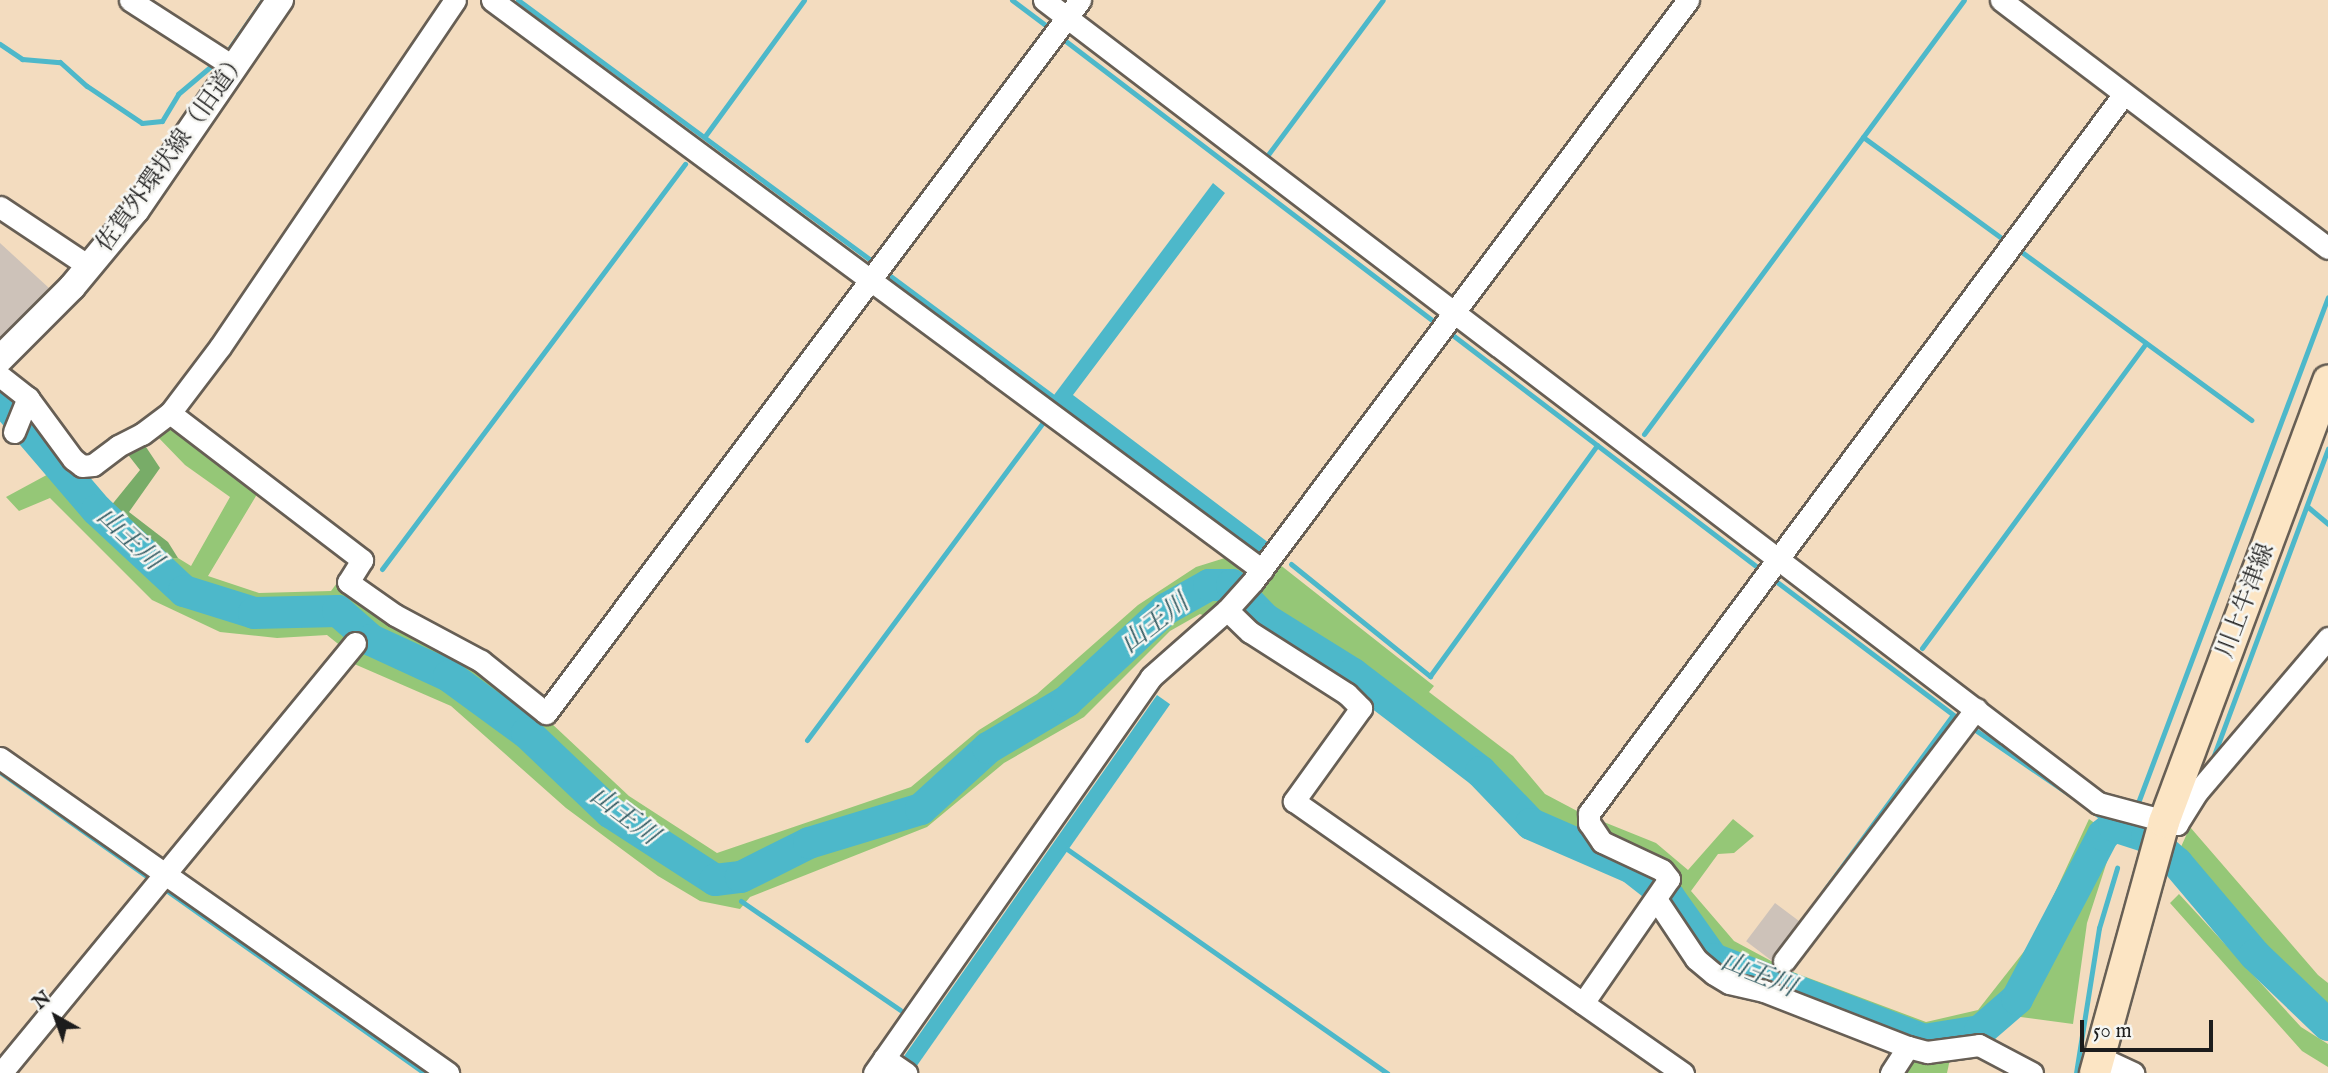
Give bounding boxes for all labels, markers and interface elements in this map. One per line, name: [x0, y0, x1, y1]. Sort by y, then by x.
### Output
street label: 佐賀外環状線（旧道）: [91, 46, 255, 258]
water label: 山王川: [90, 501, 168, 577]
street label: 川上牛津線: [2211, 540, 2281, 662]
water label: 山王川: [1115, 588, 1195, 660]
water label: 山王川: [583, 780, 665, 852]
water label: 山王川: [1716, 946, 1800, 1004]
north arrow: [21, 982, 91, 1052]
text: N: [28, 986, 57, 1015]
scale bar: [2083, 1006, 2216, 1050]
text: 50 m: [2093, 1018, 2132, 1045]

